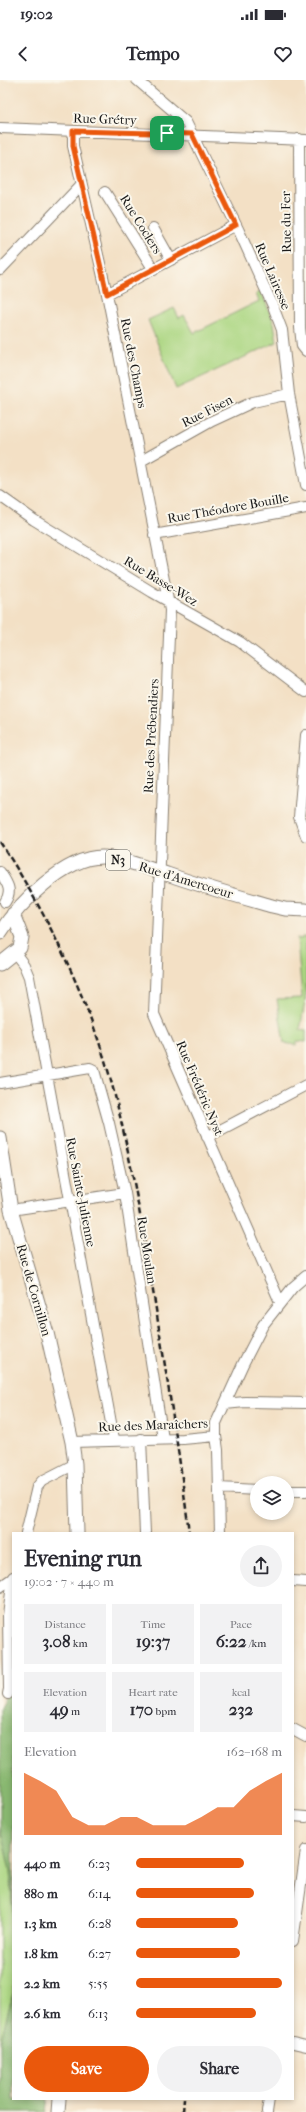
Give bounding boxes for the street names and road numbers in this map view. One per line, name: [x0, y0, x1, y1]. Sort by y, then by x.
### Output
street label: Rue Grétry: [73, 110, 138, 128]
street label: Rue du Fer: [278, 191, 294, 253]
street label: Rue Coclers: [117, 192, 165, 257]
street label: Rue Lairesse: [252, 240, 294, 312]
street label: Rue des Champs: [118, 317, 150, 410]
street label: Rue Fisen: [179, 392, 235, 430]
street label: Rue Théodore Bouille: [166, 490, 290, 526]
street label: Rue Basse-Wez: [121, 553, 201, 609]
street label: Rue des Prébendiers: [141, 678, 162, 794]
road number: N3: [106, 850, 130, 870]
street label: Rue d'Amercoeur: [137, 859, 235, 902]
street label: Rue Frédéric Nyst: [173, 1038, 227, 1138]
street label: Rue Sainte-Julienne: [63, 1136, 99, 1249]
street label: Rue Moulan: [134, 1215, 160, 1285]
street label: Rue de Cornillon: [14, 1242, 54, 1338]
street label: Rue des Maraîchers: [98, 1416, 208, 1434]

